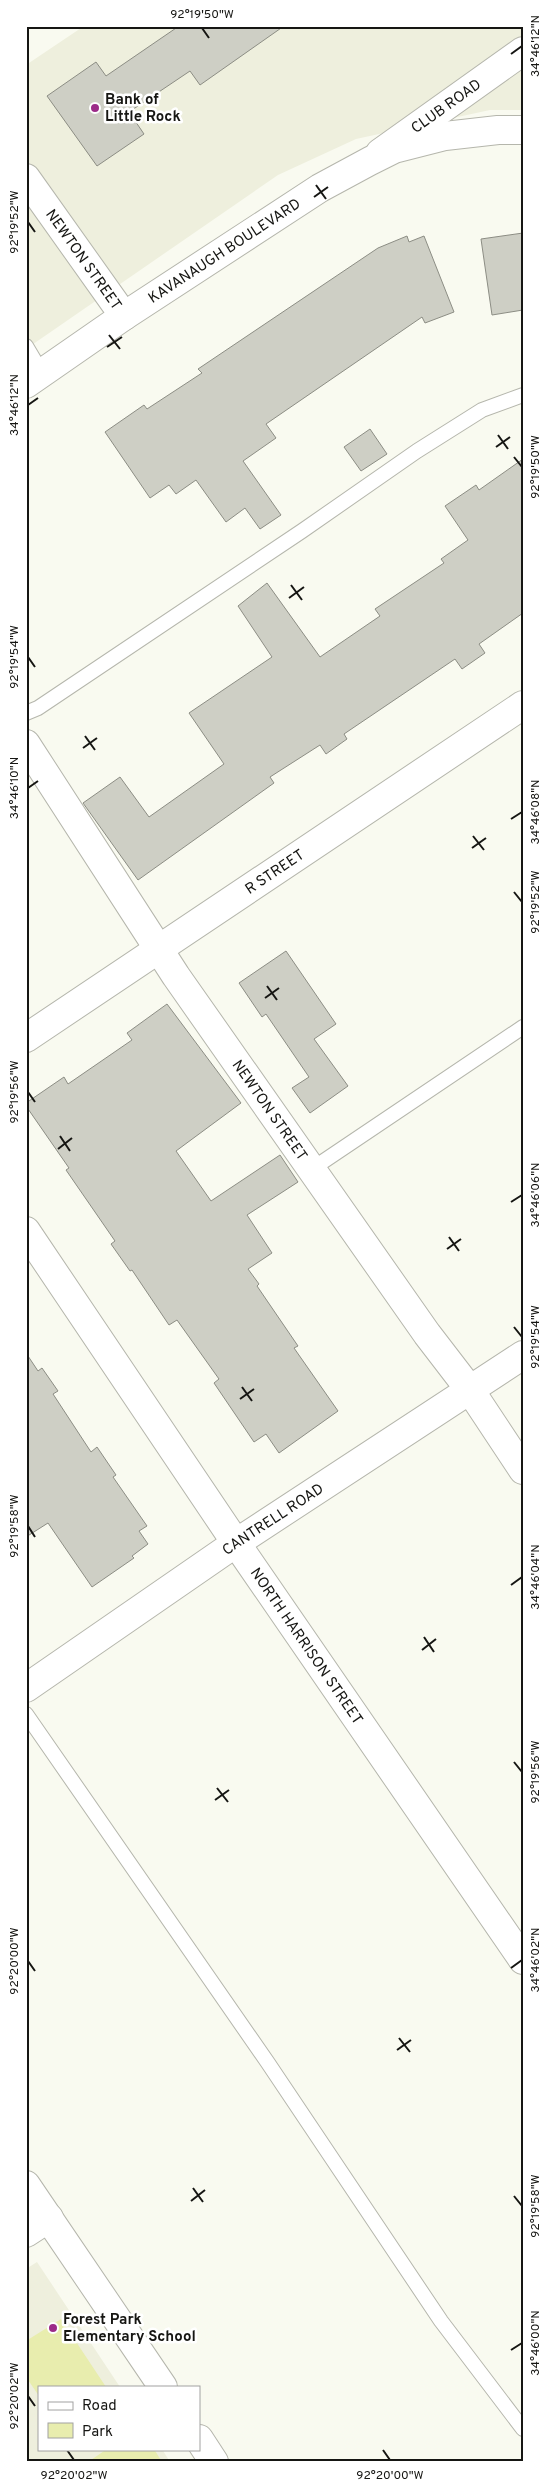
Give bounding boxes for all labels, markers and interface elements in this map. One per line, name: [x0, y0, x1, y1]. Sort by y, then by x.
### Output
text: 92°19'50"W: [170, 7, 234, 23]
text: 34°46'12"N: [528, 15, 544, 77]
street label: CLUB ROAD: [408, 76, 486, 139]
place label: Bank of Little Rock: [105, 91, 181, 127]
marker: Bank of Little Rock: [89, 102, 101, 114]
text: 92°19'52"W: [7, 190, 23, 254]
street label: KAVANAUGH BOULEVARD: [145, 195, 305, 309]
street label: NEWTON STREET: [40, 206, 125, 314]
text: 34°46'12"N: [7, 374, 23, 436]
text: 92°19'50"W: [528, 435, 544, 499]
text: 92°19'54"W: [7, 625, 23, 689]
text: 34°46'10"N: [7, 757, 23, 819]
text: 34°46'08"N: [528, 779, 544, 845]
street label: R STREET: [242, 846, 309, 899]
text: 92°19'52"W: [528, 870, 544, 934]
street label: NEWTON STREET: [227, 1057, 311, 1165]
text: 92°19'56"W: [7, 1060, 23, 1124]
text: 34°46'06"N: [528, 1163, 544, 1227]
text: 92°19'54"W: [528, 1305, 544, 1369]
street label: CANTRELL ROAD: [219, 1480, 328, 1561]
text: 92°19'58"W: [7, 1494, 23, 1558]
text: 34°46'04"N: [528, 1544, 544, 1610]
street label: NORTH HARRISON STREET: [245, 1565, 366, 1729]
text: 92°19'56"W: [528, 1740, 544, 1804]
text: 92°20'00"W: [7, 1927, 23, 1995]
text: 34°46'02"N: [528, 1927, 544, 1993]
text: 92°19'58"W: [528, 2174, 544, 2238]
text: 34°46'00"N: [528, 2310, 544, 2376]
place label: Forest Park Elementary School: [63, 2311, 196, 2347]
marker: Forest Park Elementary School: [47, 2322, 59, 2334]
text: 92°20'02"W: [7, 2363, 23, 2430]
legend: [38, 2386, 200, 2450]
text: Road: [82, 2397, 117, 2416]
text: Park: [82, 2423, 113, 2442]
text: 92°20'02"W: [41, 2468, 108, 2484]
text: 92°20'00"W: [356, 2468, 424, 2484]

